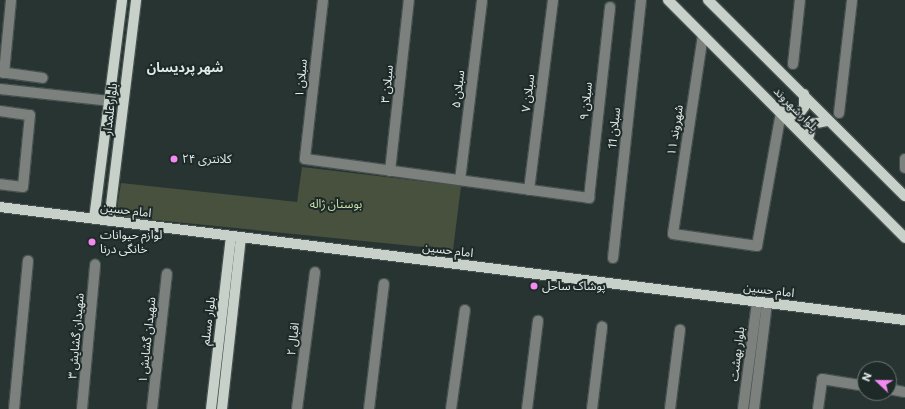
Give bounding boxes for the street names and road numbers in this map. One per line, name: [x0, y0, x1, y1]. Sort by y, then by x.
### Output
street label: سبلان ۱: [292, 58, 310, 98]
street label: سبلان ۳: [378, 64, 396, 104]
street label: سبلان ۵: [449, 69, 467, 109]
street label: سبلان ۷: [519, 73, 537, 113]
street label: سبلان ۹: [577, 81, 595, 121]
street label: بلوار علمدار: [100, 82, 120, 136]
street label: بلوار شهروند: [771, 84, 821, 134]
street label: شهروند ۱۱: [664, 104, 686, 156]
street label: سبلان 11: [605, 107, 623, 149]
street label: امام حسین: [100, 200, 152, 220]
street label: امام حسین: [422, 240, 474, 260]
street label: امام حسین: [743, 280, 795, 300]
street label: شهیدان گشایش ۳: [65, 292, 87, 380]
street label: شهیدان گشایش ۱: [135, 296, 159, 384]
street label: بلوار مسلم: [198, 296, 218, 346]
street label: اقبال ۲: [284, 322, 302, 356]
street label: بلوار بهشت: [727, 326, 747, 382]

